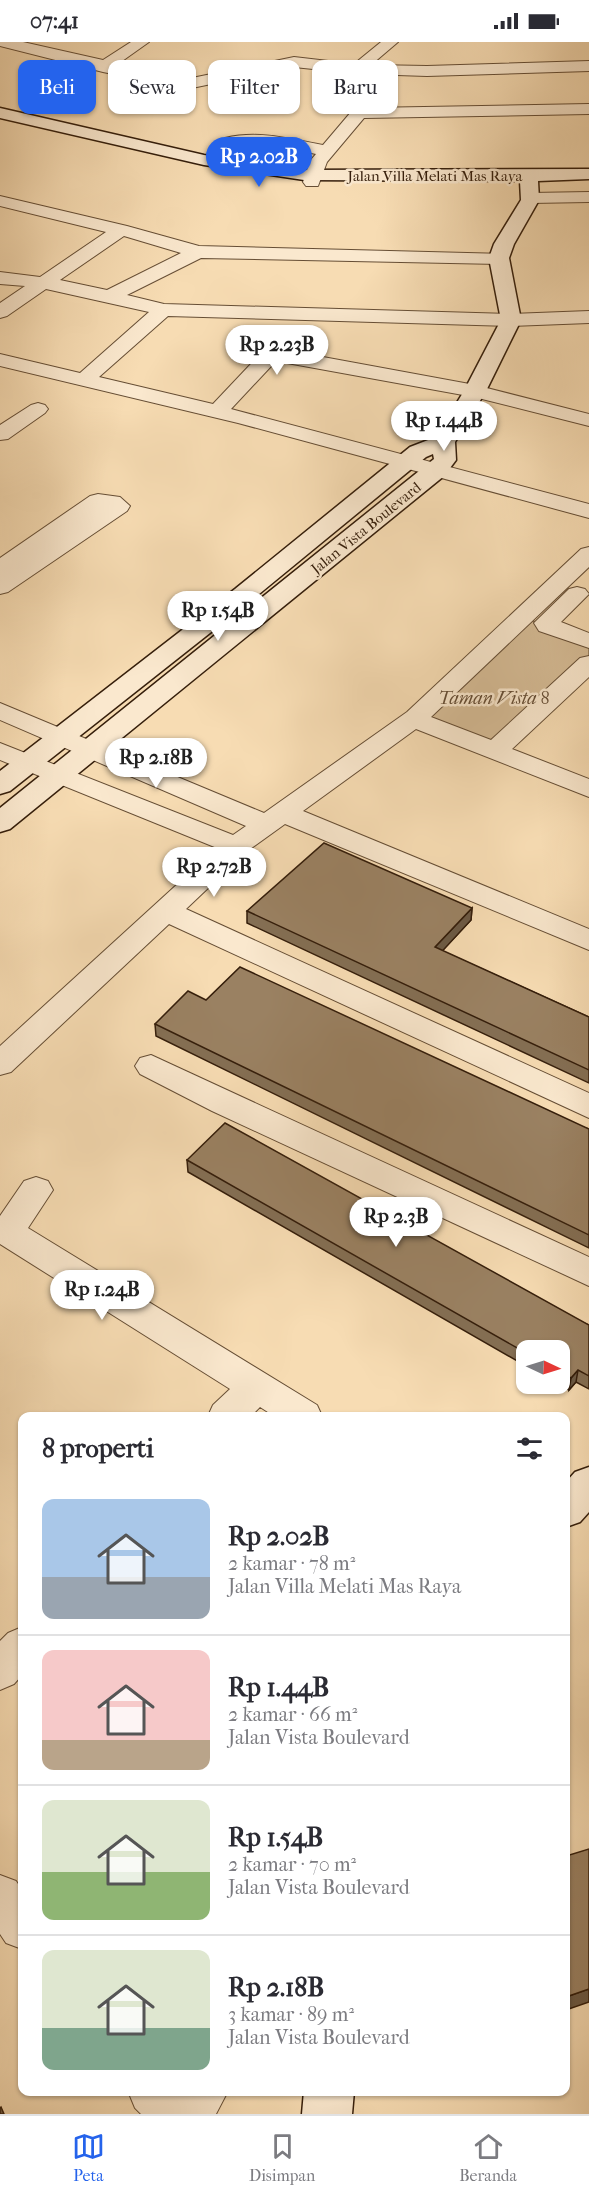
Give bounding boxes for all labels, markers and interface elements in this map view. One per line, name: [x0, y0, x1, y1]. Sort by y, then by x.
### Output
text: 07:41: [30, 8, 79, 34]
chip: Beli: [18, 60, 96, 114]
chip: Sewa: [108, 60, 196, 114]
chip: Filter: [208, 60, 300, 114]
chip: Baru: [312, 60, 398, 114]
pin: Rp 2.02B: [197, 137, 321, 188]
text: Rp 2.02B: [220, 145, 298, 168]
street label: Jalan Villa Melati Mas Raya: [347, 167, 523, 185]
pin: Rp 2.23B: [215, 325, 339, 376]
text: Rp 2.23B: [239, 333, 315, 356]
pin: Rp 1.44B: [382, 401, 506, 452]
text: Rp 1.44B: [405, 409, 483, 432]
street label: Jalan Vista Boulevard: [307, 478, 425, 578]
pin: Rp 1.54B: [156, 591, 280, 642]
text: Rp 1.54B: [181, 599, 255, 622]
park label: Taman Vista 8: [438, 688, 550, 709]
pin: Rp 2.18B: [94, 738, 218, 789]
text: Rp 2.18B: [119, 746, 193, 769]
pin: Rp 2.72B: [152, 847, 276, 898]
text: Rp 2.72B: [176, 855, 252, 878]
pin: Rp 2.3B: [341, 1197, 451, 1248]
text: Rp 2.3B: [364, 1205, 428, 1228]
pin: Rp 1.24B: [40, 1270, 164, 1321]
text: Rp 1.24B: [64, 1278, 140, 1301]
north arrow: [516, 1340, 570, 1394]
map controls: [516, 1340, 570, 1394]
icon: filters: [513, 1432, 546, 1465]
text: 8 properti: [42, 1433, 154, 1464]
text: Rp 2.02B: [228, 1521, 330, 1552]
icon: home: [90, 1523, 162, 1595]
text: 2 kamar · 78 m²: [228, 1552, 355, 1575]
text: Jalan Villa Melati Mas Raya: [228, 1575, 461, 1598]
text: Rp 1.44B: [228, 1672, 329, 1703]
icon: home: [90, 1674, 162, 1746]
text: 2 kamar · 66 m²: [228, 1703, 357, 1726]
text: Jalan Vista Boulevard: [228, 1726, 410, 1749]
text: Rp 1.54B: [228, 1822, 323, 1853]
icon: home: [90, 1824, 162, 1896]
text: 2 kamar · 70 m²: [228, 1853, 356, 1876]
text: Jalan Vista Boulevard: [228, 1876, 410, 1899]
text: Rp 2.18B: [228, 1972, 324, 2003]
icon: home: [90, 1974, 162, 2046]
text: 3 kamar · 89 m²: [228, 2003, 354, 2026]
text: Jalan Vista Boulevard: [228, 2026, 410, 2049]
tab: Peta: [72, 2130, 105, 2185]
tab: Disimpan: [249, 2130, 315, 2185]
tab: Beranda: [459, 2130, 517, 2185]

